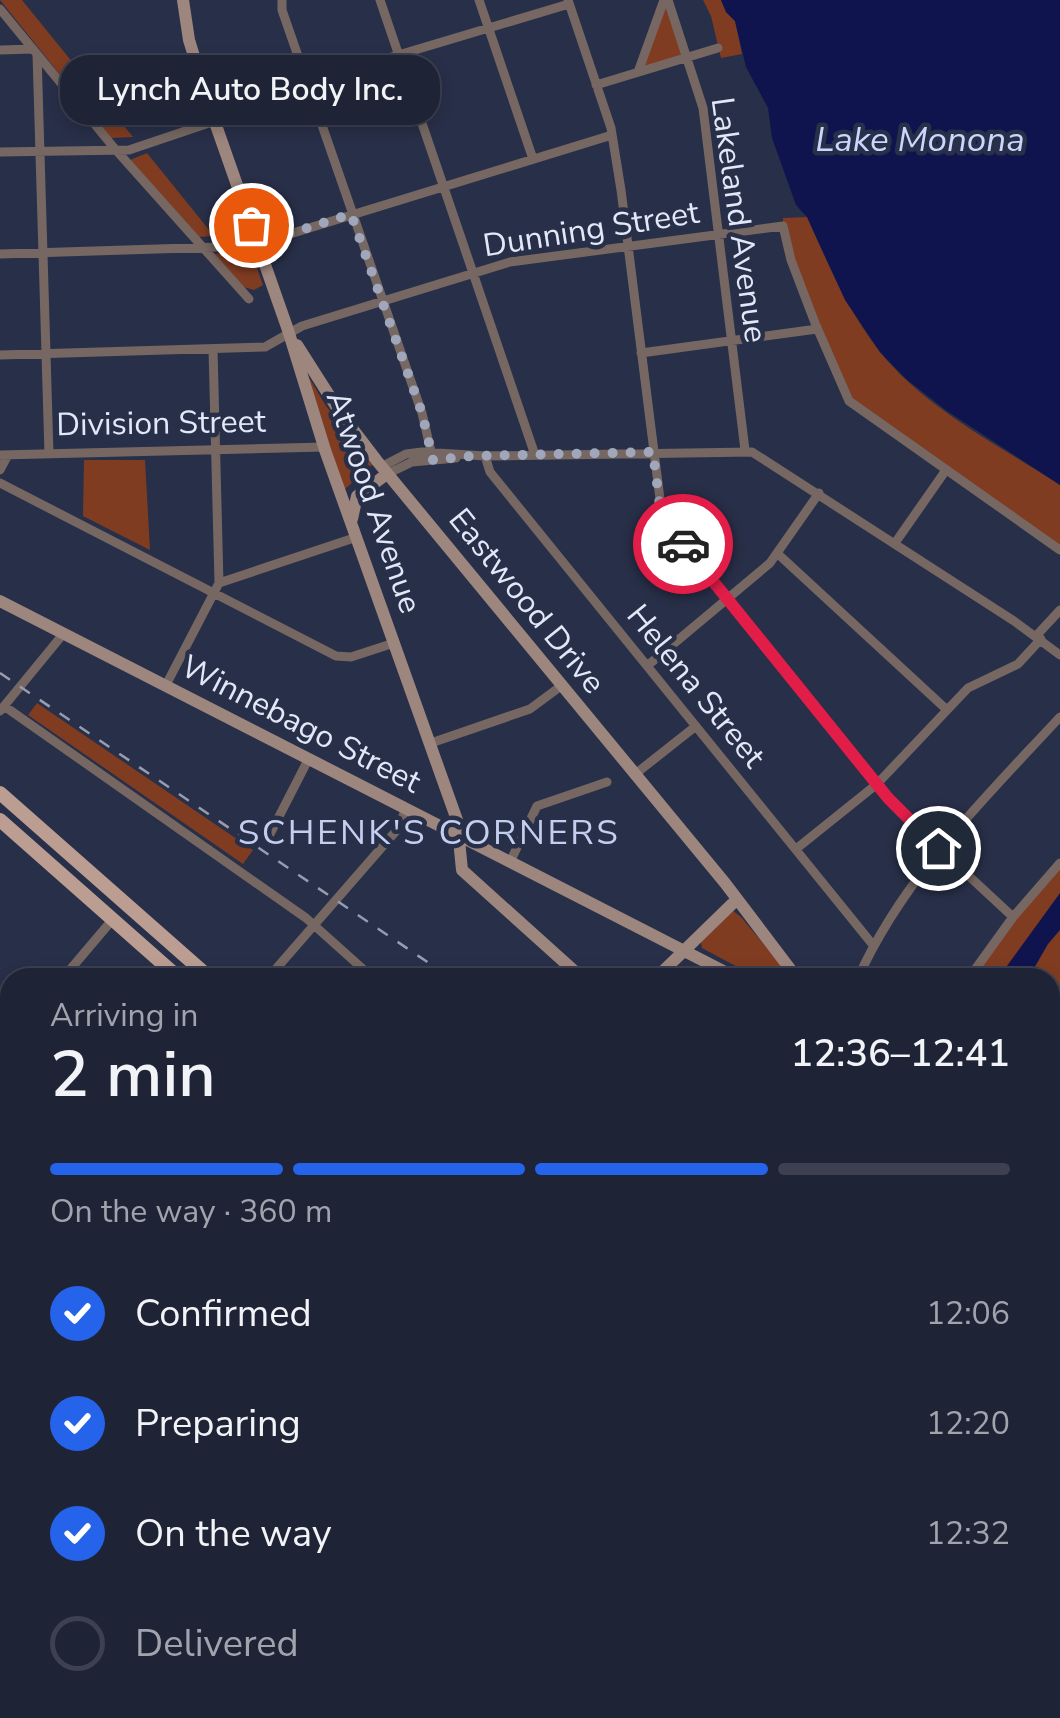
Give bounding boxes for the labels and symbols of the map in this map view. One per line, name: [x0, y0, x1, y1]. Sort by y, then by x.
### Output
callout: Lynch Auto Body Inc.: [61, 55, 441, 125]
street label: Lakeland Avenue: [700, 95, 778, 345]
water label: Lake Monona: [815, 116, 1025, 163]
pin: [209, 183, 294, 268]
street label: Dunning Street: [480, 191, 703, 267]
street label: Atwood Avenue: [316, 385, 432, 619]
street label: Division Street: [56, 400, 267, 446]
courier: [633, 494, 733, 594]
street label: Eastwood Drive: [439, 499, 615, 703]
street label: Helena Street: [617, 595, 776, 777]
street label: Winnebago Street: [174, 645, 429, 803]
pin: [896, 806, 981, 891]
district label: SCHENK'S CORNERS: [238, 809, 620, 856]

